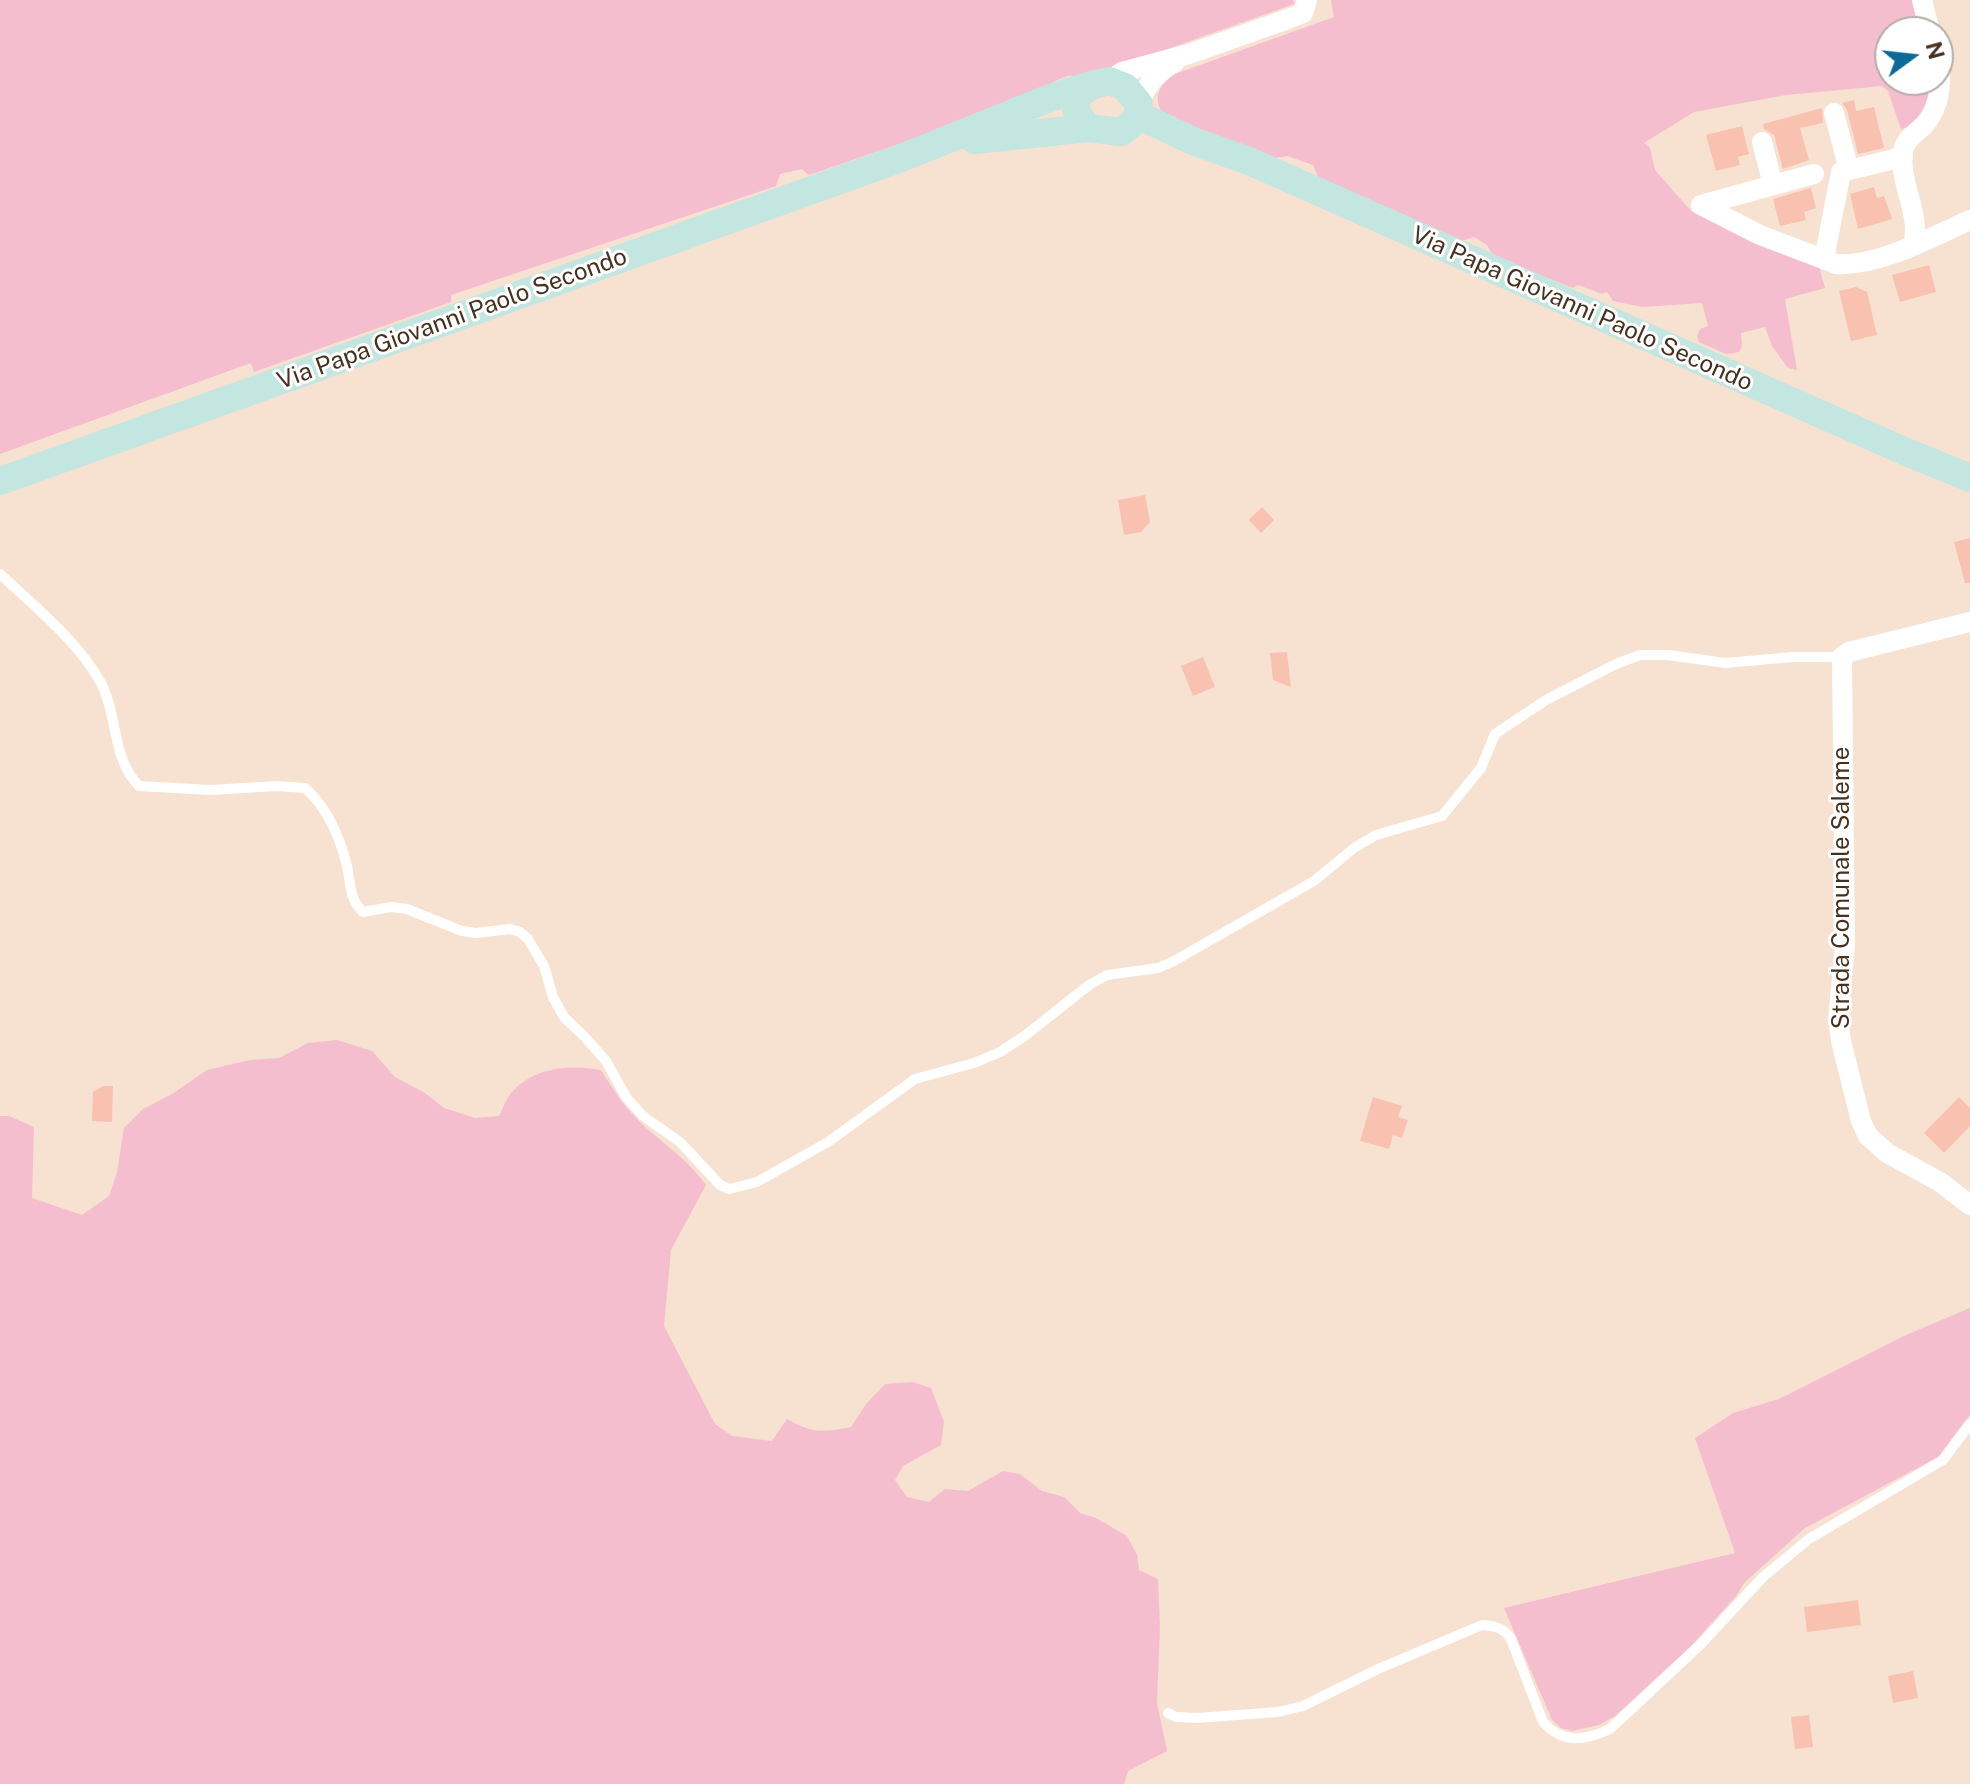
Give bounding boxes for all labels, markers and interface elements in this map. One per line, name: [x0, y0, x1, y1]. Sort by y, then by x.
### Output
north arrow: [1874, 16, 1954, 96]
text: N: [1920, 39, 1950, 62]
street label: Via Papa Giovanni Paolo Secondo: [1407, 221, 1757, 397]
street label: Via Papa Giovanni Paolo Secondo: [273, 242, 631, 396]
street label: Strada Comunale Saleme: [1828, 747, 1856, 1029]

